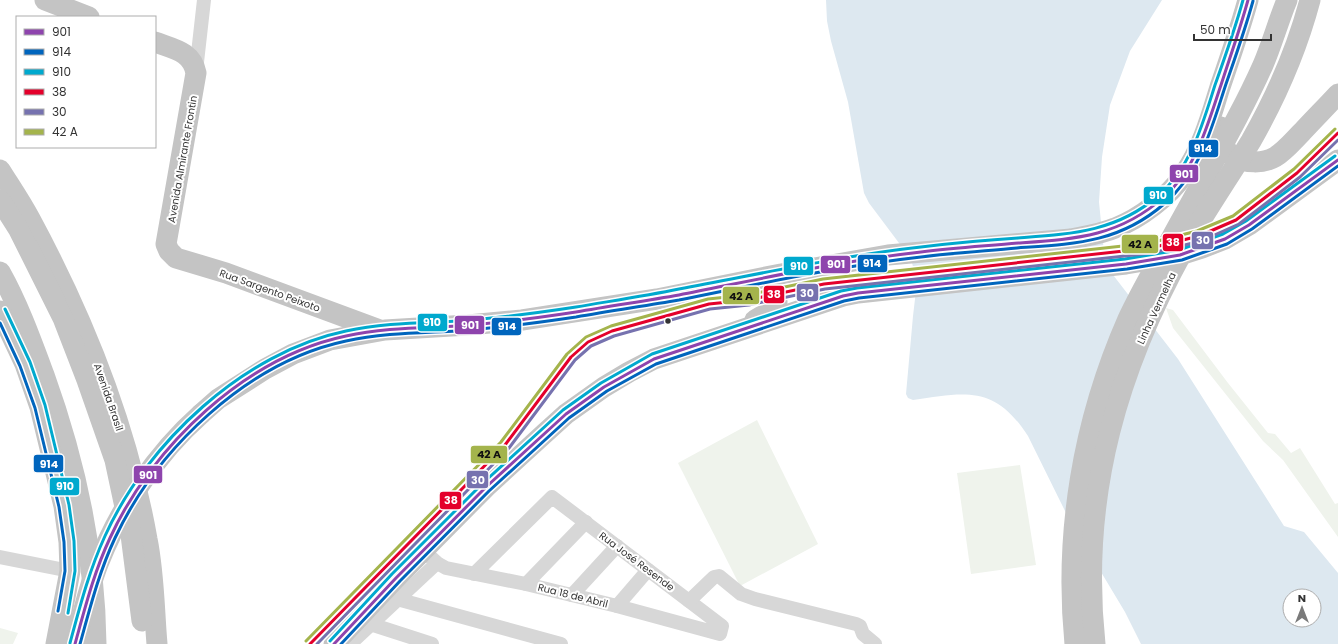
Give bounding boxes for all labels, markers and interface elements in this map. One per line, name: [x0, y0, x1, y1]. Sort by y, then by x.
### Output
legend: [16, 16, 156, 148]
scale bar: [1194, 16, 1271, 42]
text: 50 m: [1200, 21, 1231, 38]
text: 901: [52, 23, 71, 40]
text: 914: [52, 43, 71, 60]
text: 910: [52, 63, 71, 80]
text: 38: [52, 83, 67, 100]
street label: Avenida Almirante Frontin: [164, 94, 201, 224]
text: 30: [52, 103, 67, 120]
text: 42 A: [52, 123, 78, 140]
line badge: 914: [1188, 139, 1219, 158]
text: 914: [1194, 140, 1213, 156]
line badge: 901: [1169, 164, 1199, 183]
text: 901: [1175, 166, 1193, 182]
line badge: 910: [1143, 186, 1174, 205]
text: 910: [1149, 187, 1167, 203]
line badge: 30: [1191, 231, 1214, 250]
text: 30: [1196, 232, 1210, 248]
line badge: 38: [1162, 233, 1184, 252]
line badge: 42 A: [1121, 234, 1159, 254]
text: 38: [1166, 234, 1180, 250]
text: 42 A: [1128, 236, 1152, 252]
line badge: 914: [857, 254, 888, 273]
line badge: 901: [820, 255, 851, 274]
text: 914: [863, 255, 882, 271]
line badge: 910: [783, 256, 814, 276]
text: 901: [827, 256, 845, 272]
text: 910: [790, 258, 808, 274]
street label: Rua Sargento Peixoto: [217, 265, 322, 316]
street label: Linha Vermelha: [1133, 270, 1180, 347]
line badge: 30: [796, 283, 819, 302]
line badge: 38: [763, 285, 785, 304]
text: 30: [800, 285, 814, 301]
line badge: 42 A: [722, 286, 760, 305]
text: 38: [767, 286, 781, 302]
text: 42 A: [729, 288, 753, 304]
line badge: 910: [417, 313, 448, 332]
text: 910: [423, 314, 441, 330]
line badge: 901: [454, 315, 485, 335]
unlabelled marker: [663, 316, 673, 326]
text: 901: [461, 317, 479, 333]
line badge: 914: [491, 317, 522, 336]
text: 914: [498, 318, 517, 334]
street label: Avenida Brasil: [90, 361, 127, 433]
line badge: 42 A: [470, 445, 508, 464]
text: 42 A: [477, 446, 501, 462]
line badge: 914: [33, 454, 64, 473]
text: 914: [40, 456, 59, 472]
line badge: 901: [133, 465, 163, 484]
text: 901: [139, 467, 157, 483]
line badge: 30: [466, 470, 489, 489]
text: 30: [471, 472, 485, 488]
line badge: 910: [49, 477, 80, 496]
text: 910: [56, 478, 74, 494]
line badge: 38: [439, 491, 462, 510]
text: 38: [444, 492, 458, 508]
street label: Rua José Resende: [596, 528, 677, 595]
street label: Rua 18 de Abril: [536, 580, 610, 611]
north arrow: [1282, 588, 1322, 628]
text: N: [1298, 590, 1306, 606]

